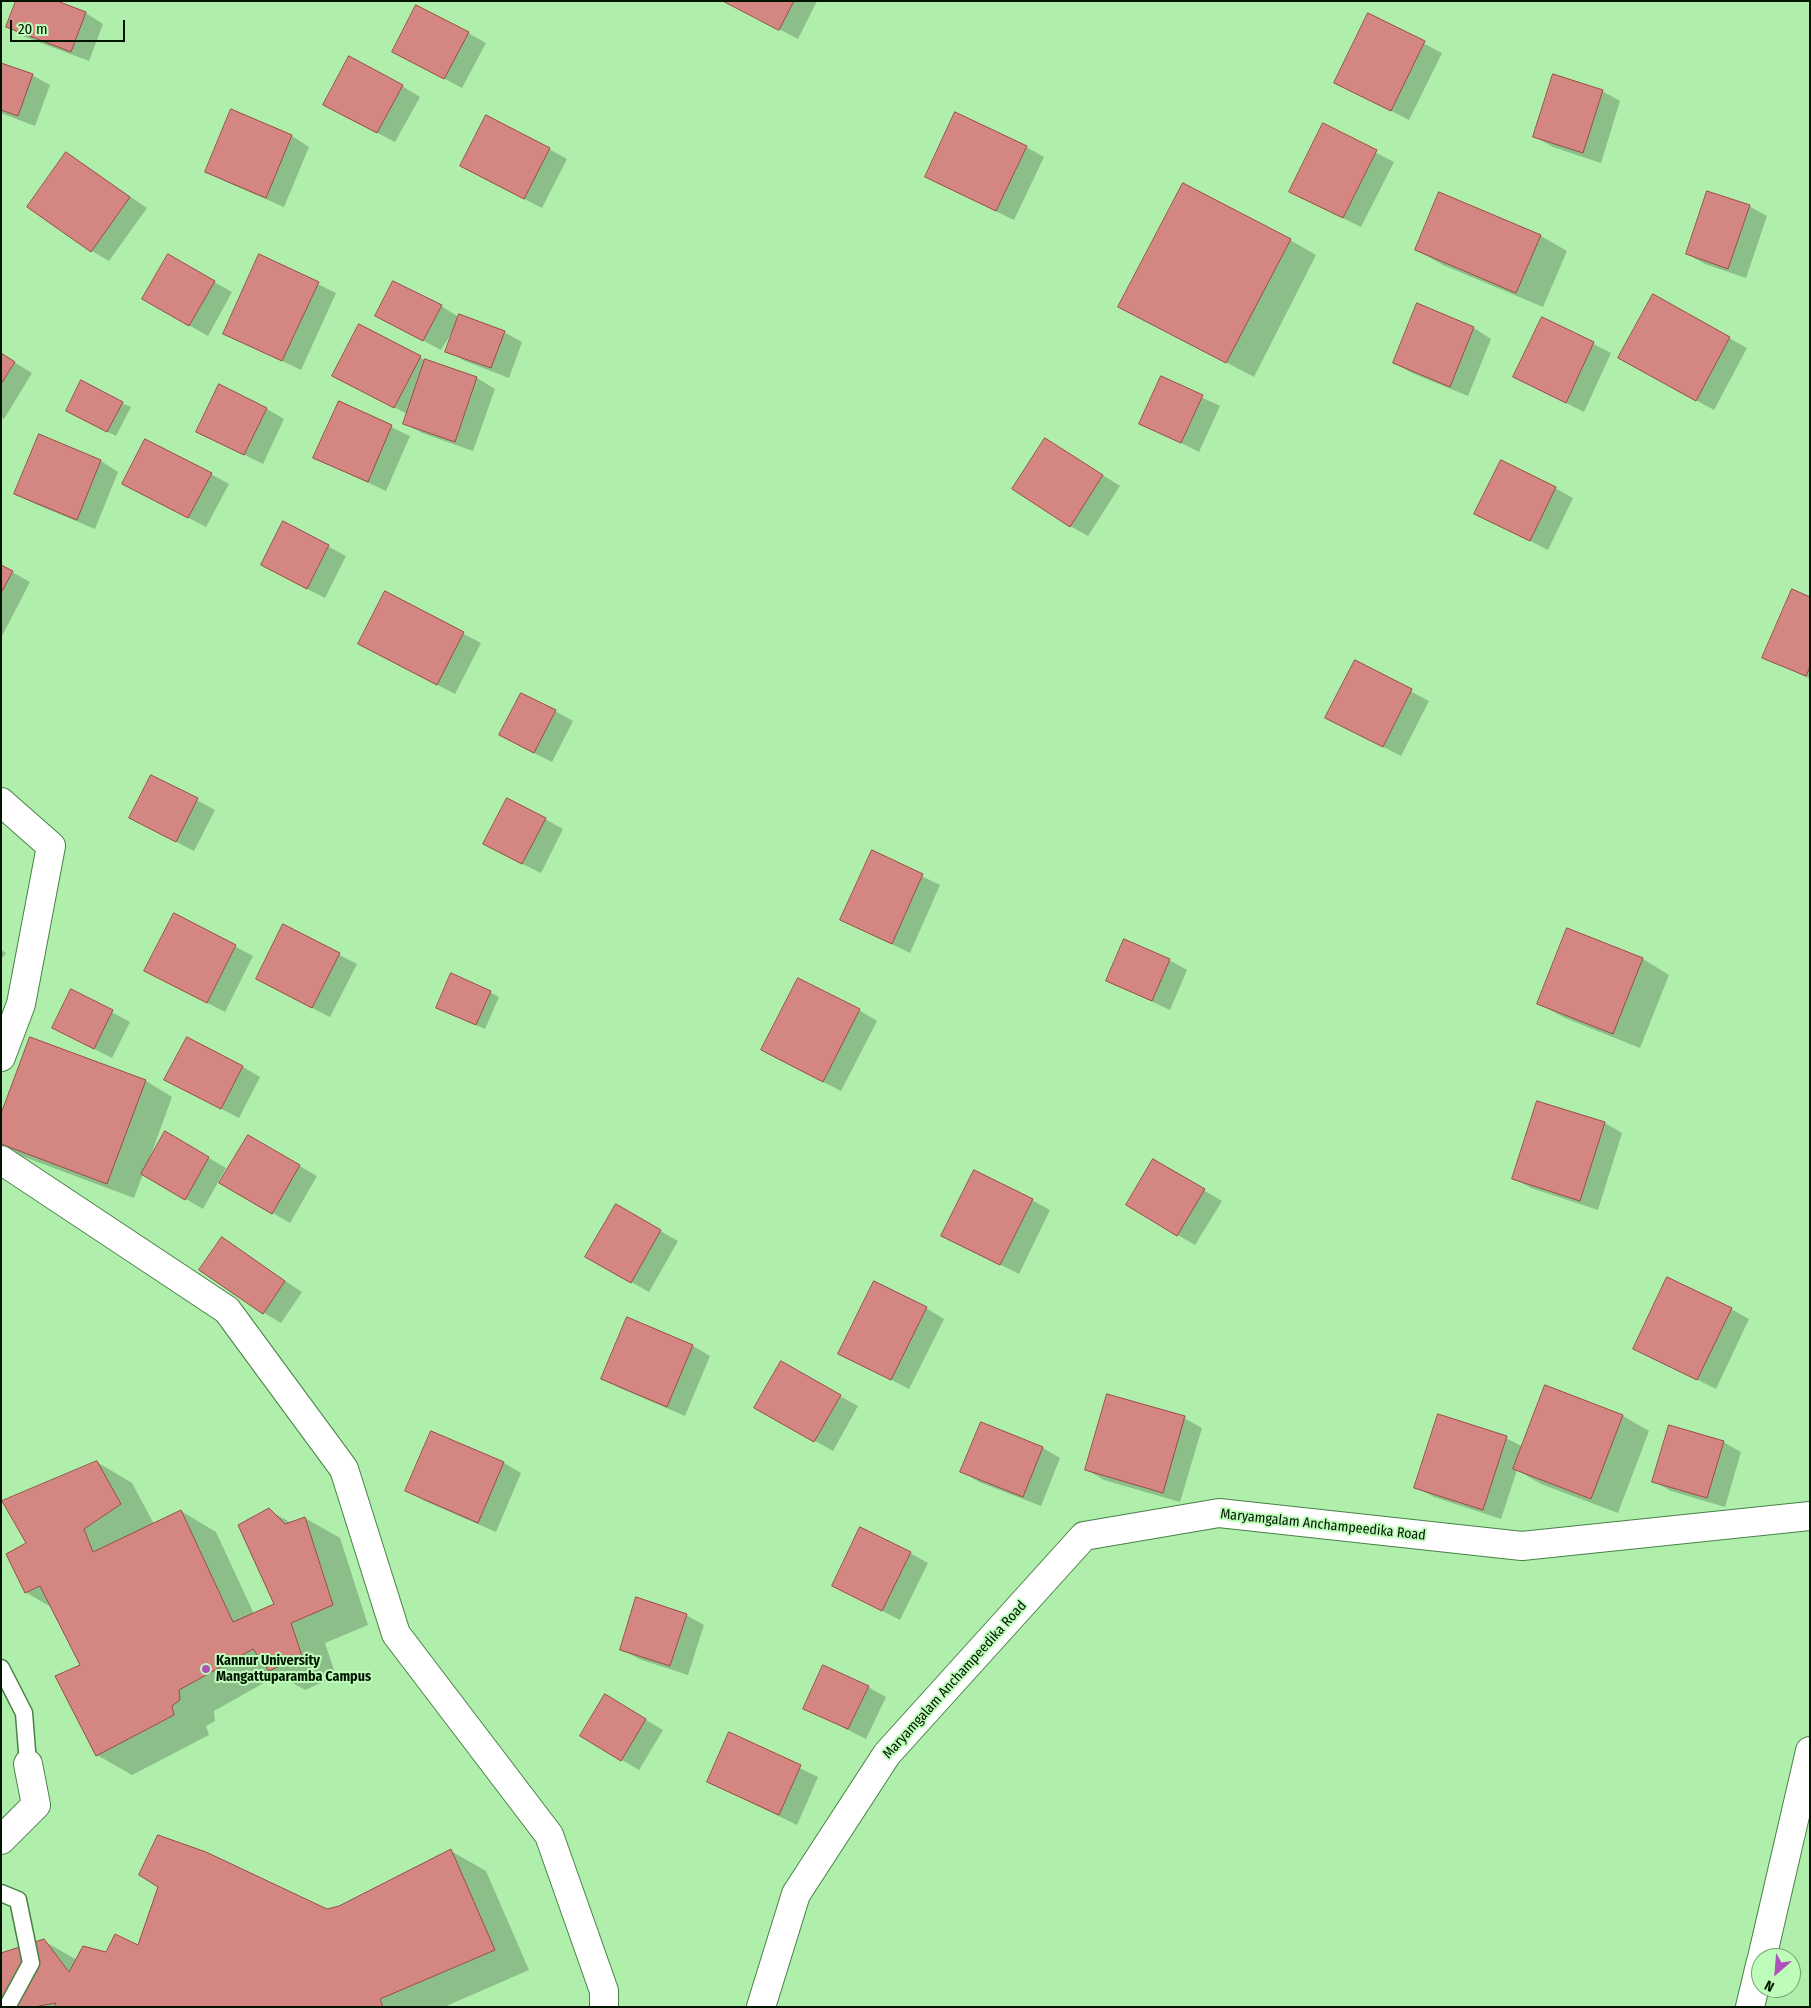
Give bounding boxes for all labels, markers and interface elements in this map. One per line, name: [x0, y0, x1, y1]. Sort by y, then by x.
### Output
scale bar: [12, 10, 128, 42]
text: 20 m: [18, 20, 48, 38]
street label: Maryamgalam Anchampeedika Road: [1219, 1506, 1427, 1544]
street label: Maryamgalam Anchampeedika Road: [880, 1598, 1030, 1762]
place label: Kannur University Mangattuparamba Campus: [216, 1653, 371, 1685]
marker: Kannur University Mangattuparamba Campus: [200, 1663, 212, 1675]
north arrow: [1751, 1948, 1801, 1998]
text: N: [1762, 1976, 1777, 1995]

